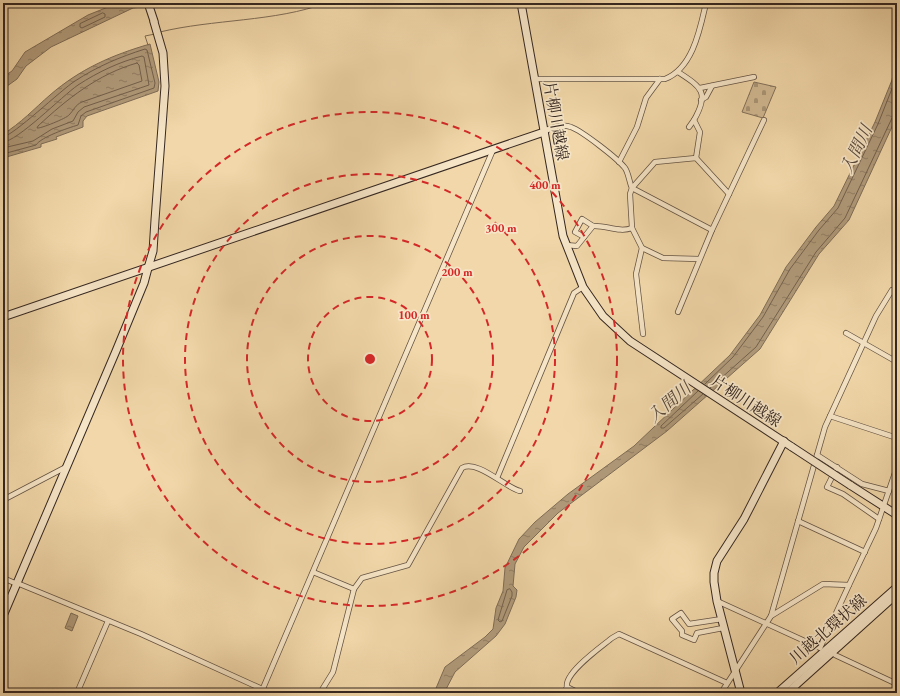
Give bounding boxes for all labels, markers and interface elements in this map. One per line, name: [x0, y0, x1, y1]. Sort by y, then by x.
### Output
street label: 片柳川越線: [539, 80, 573, 162]
water label: 入間川: [835, 119, 878, 177]
text: 400 m: [529, 177, 561, 193]
text: 300 m: [485, 220, 517, 236]
text: 200 m: [441, 264, 473, 280]
text: 100 m: [398, 307, 430, 323]
centre of rings: [363, 352, 377, 366]
street label: 片柳川越線: [707, 370, 785, 432]
water label: 入間川: [643, 376, 697, 427]
street label: 川越北環状線: [785, 590, 871, 668]

